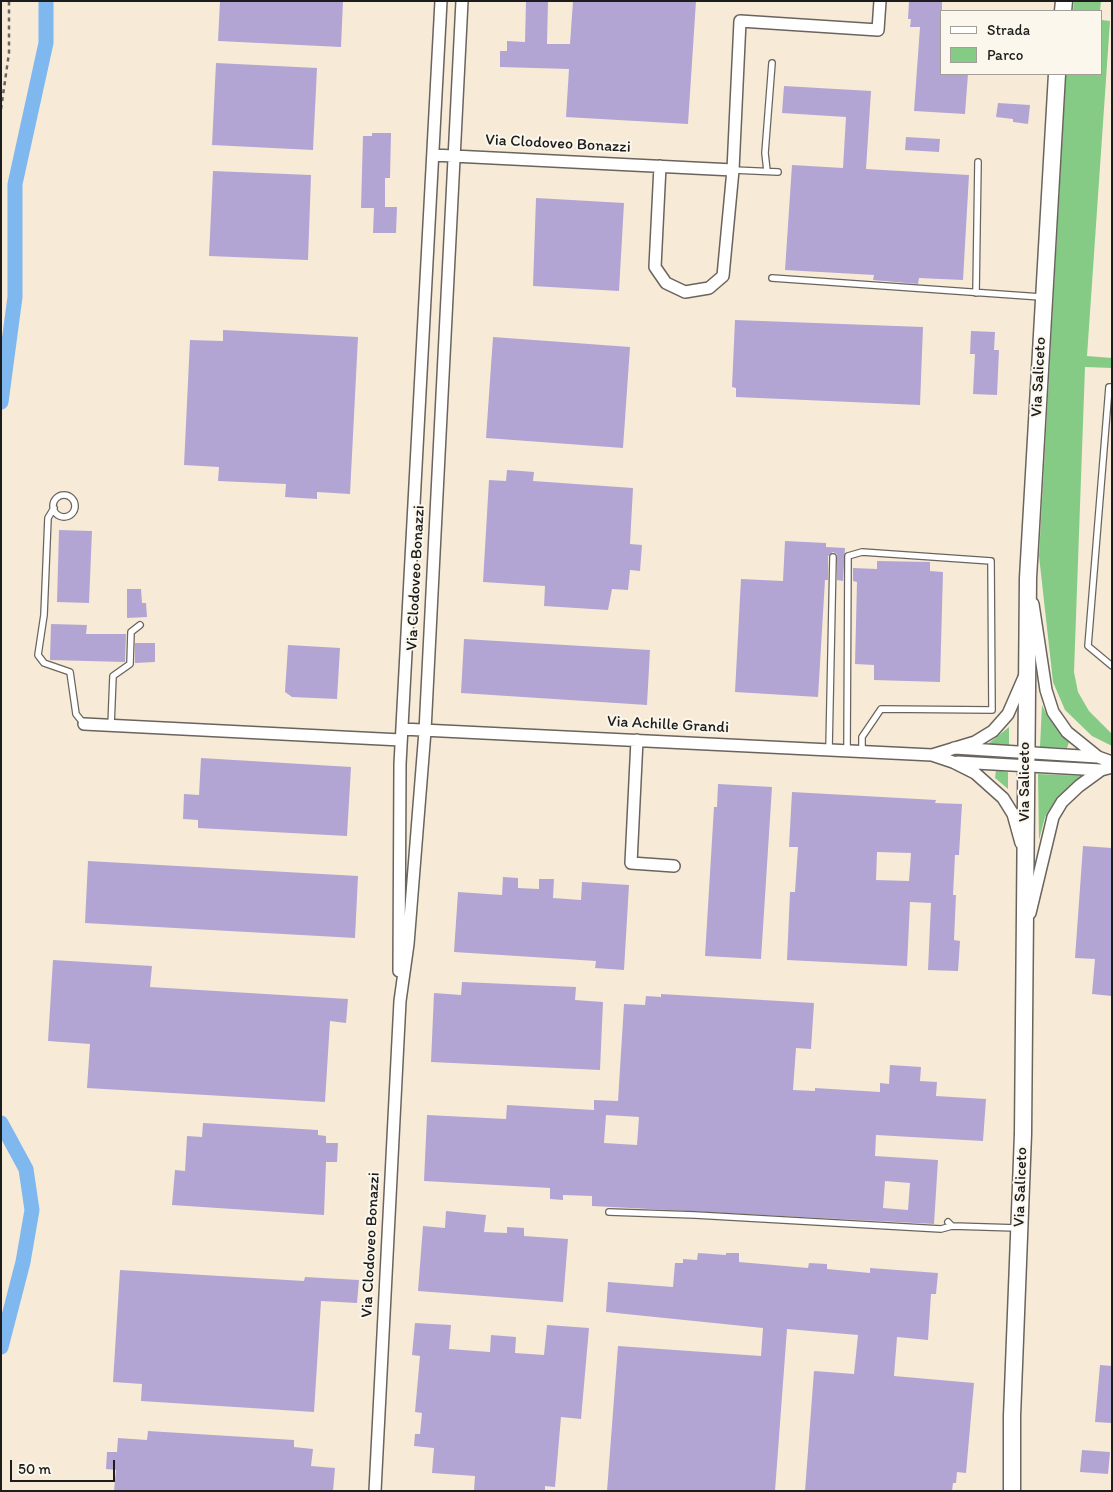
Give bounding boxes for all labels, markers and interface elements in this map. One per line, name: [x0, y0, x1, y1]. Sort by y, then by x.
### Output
legend: [940, 10, 1103, 75]
text: Strada: [987, 21, 1030, 39]
text: Parco: [987, 46, 1023, 64]
street label: Via Clodoveo Bonazzi: [485, 131, 631, 157]
street label: Via Saliceto: [1027, 336, 1051, 418]
street label: Via Clodoveo Bonazzi: [403, 505, 429, 651]
street label: Via Achille Grandi: [606, 712, 730, 738]
street label: Via Saliceto: [1015, 742, 1035, 822]
street label: Via Saliceto: [1010, 1147, 1032, 1227]
street label: Via Clodoveo Bonazzi: [358, 1172, 384, 1318]
scale bar: [12, 1450, 118, 1482]
text: 50 m: [18, 1460, 51, 1478]

